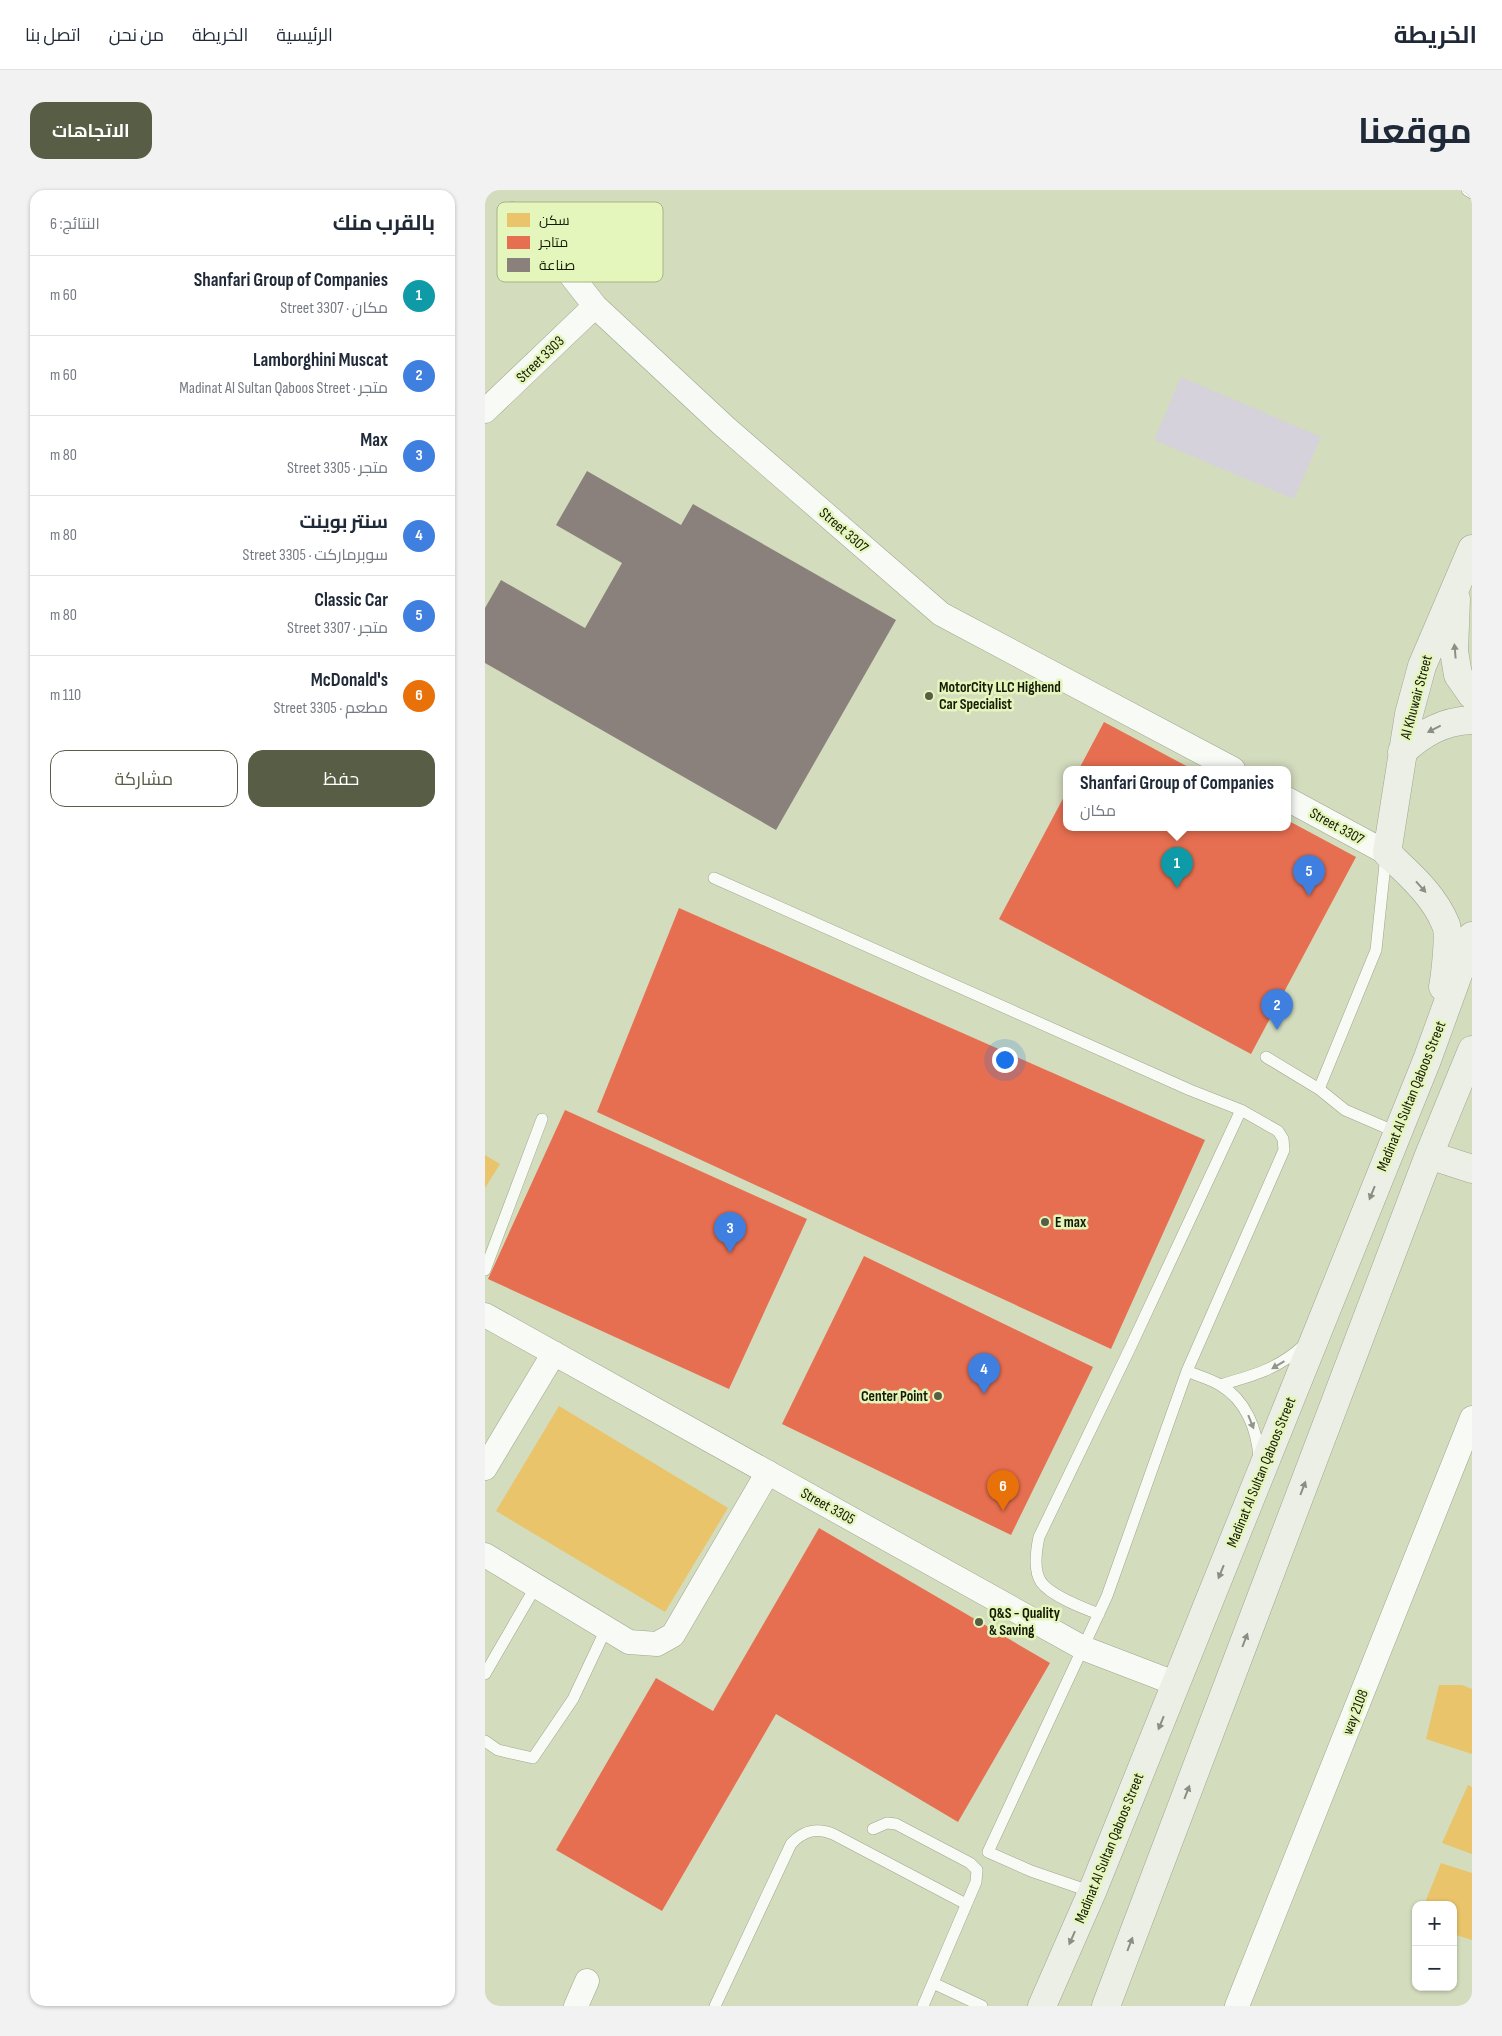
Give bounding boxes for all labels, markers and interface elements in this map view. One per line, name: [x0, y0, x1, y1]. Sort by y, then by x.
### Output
text: الخريطة: [1394, 21, 1477, 50]
text: اتصل بنا: [25, 25, 81, 46]
text: من نحن: [109, 25, 164, 46]
text: الخريطة: [192, 25, 248, 46]
text: الرئيسية: [276, 25, 333, 46]
button: الاتجاهات: [30, 102, 152, 159]
text: موقعنا: [1358, 111, 1472, 154]
legend: [497, 202, 663, 282]
text: بالقرب منك: [333, 211, 435, 236]
text: سكن: [539, 212, 570, 229]
text: النتائج: 6: [50, 215, 100, 234]
text: متاجر: [538, 234, 568, 251]
text: صناعة: [539, 257, 575, 274]
text: Shanfari Group of Companies: [194, 269, 388, 292]
text: 60 m: [50, 286, 77, 305]
text: 1: [416, 286, 422, 305]
text: مكان · Street 3307: [280, 299, 388, 318]
street label: Street 3303: [512, 332, 568, 387]
text: Lamborghini Muscat: [253, 349, 388, 372]
text: 60 m: [50, 366, 77, 385]
text: 2: [416, 366, 423, 385]
text: متجر · Madinat Al Sultan Qaboos Street: [179, 379, 388, 398]
text: Max: [360, 429, 388, 452]
text: 80 m: [50, 446, 77, 465]
text: 3: [415, 446, 423, 465]
text: متجر · Street 3305: [287, 459, 388, 478]
street label: Street 3307: [815, 504, 872, 557]
text: سنتر بوينت: [300, 511, 388, 534]
text: 80 m: [50, 526, 77, 545]
text: 4: [415, 526, 423, 545]
text: سوبرماركت · Street 3305: [243, 546, 388, 565]
text: Classic Car: [314, 589, 388, 612]
text: 80 m: [50, 606, 77, 625]
text: 5: [415, 606, 423, 625]
text: متجر · Street 3307: [287, 619, 388, 638]
one-way arrow: [1450, 643, 1458, 659]
street label: Al Khuwair Street: [1396, 653, 1437, 742]
text: McDonald's: [311, 669, 388, 692]
place label: MotorCity LLC Highend Car Specialist: [939, 678, 1061, 714]
text: 110 m: [50, 686, 81, 705]
text: 6: [415, 686, 423, 705]
marker: MotorCity LLC Highend Car Specialist: [923, 690, 935, 702]
text: مطعم · Street 3305: [273, 699, 388, 718]
one-way arrow: [1427, 725, 1441, 733]
button: مشاركة: [50, 750, 238, 807]
button: حفظ: [248, 750, 435, 807]
popup: [1063, 766, 1291, 831]
text: Shanfari Group of Companies: [1080, 772, 1274, 795]
text: مكان: [1080, 802, 1116, 821]
street label: Street 3307: [1306, 804, 1367, 849]
pin: 1: [1161, 847, 1193, 888]
pin: 5: [1293, 855, 1325, 896]
one-way arrow: [1415, 881, 1427, 893]
pin: 2: [1261, 989, 1293, 1030]
street label: Madinat Al Sultan Qaboos Street: [1373, 1018, 1450, 1174]
your location: [992, 1047, 1018, 1073]
one-way arrow: [1368, 1186, 1376, 1200]
pin: 3: [714, 1212, 746, 1253]
place label: E max: [1055, 1213, 1087, 1232]
marker: E max: [1039, 1216, 1051, 1228]
pin: 4: [968, 1353, 1000, 1394]
one-way arrow: [1272, 1360, 1285, 1369]
place label: Center Point: [861, 1387, 928, 1406]
marker: Center Point: [932, 1390, 944, 1402]
street label: Madinat Al Sultan Qaboos Street: [1223, 1394, 1300, 1550]
one-way arrow: [1247, 1415, 1255, 1430]
pin: 6: [987, 1470, 1019, 1511]
one-way arrow: [1300, 1481, 1307, 1496]
street label: Street 3305: [797, 1484, 858, 1529]
one-way arrow: [1217, 1565, 1225, 1580]
place label: Q&S - Quality & Saving: [989, 1604, 1061, 1640]
marker: Q&S - Quality & Saving: [973, 1616, 985, 1628]
one-way arrow: [1241, 1632, 1249, 1647]
street label: way 2108: [1338, 1687, 1373, 1737]
one-way arrow: [1156, 1715, 1164, 1730]
street label: Madinat Al Sultan Qaboos Street: [1071, 1770, 1148, 1926]
one-way arrow: [1183, 1784, 1191, 1799]
map controls: [1412, 1901, 1457, 1991]
button: +: [1412, 1901, 1457, 1946]
one-way arrow: [1068, 1931, 1076, 1945]
one-way arrow: [1126, 1937, 1134, 1951]
button: −: [1412, 1946, 1457, 1991]

